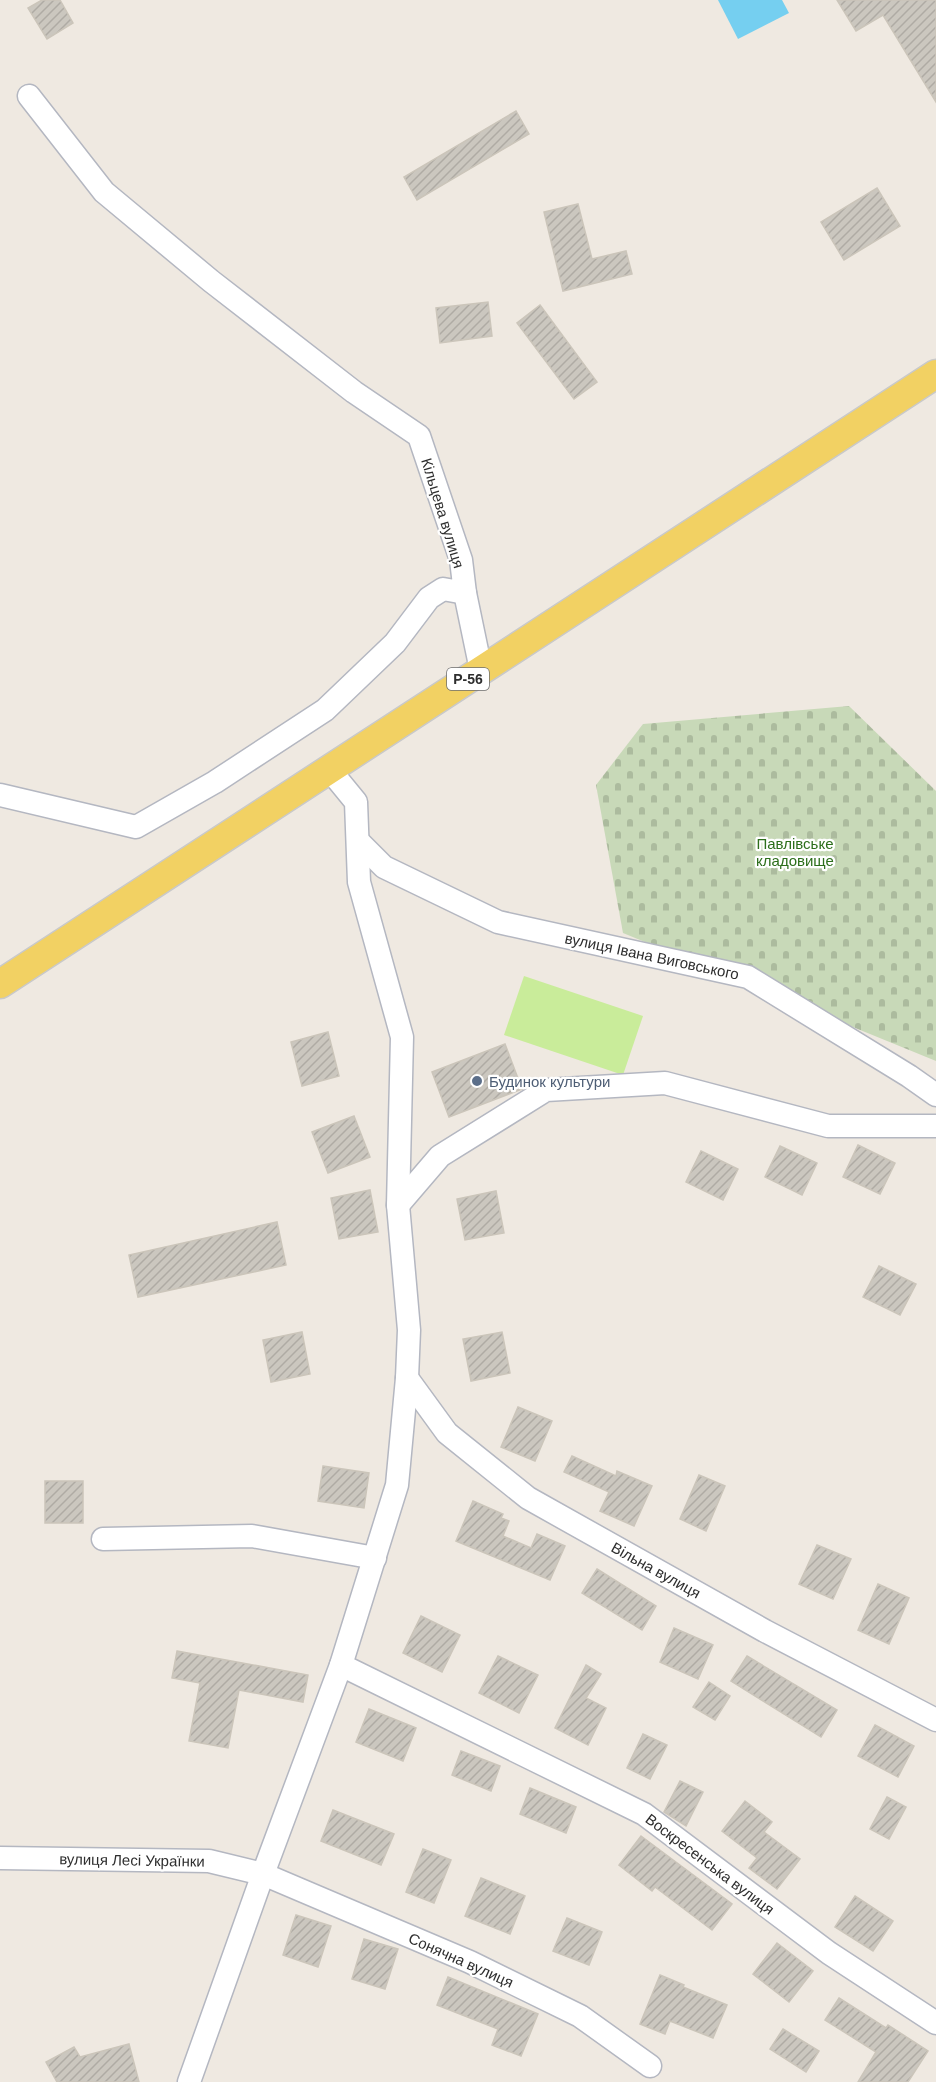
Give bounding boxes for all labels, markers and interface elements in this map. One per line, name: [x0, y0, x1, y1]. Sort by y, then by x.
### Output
street label: Кільцева вулиця: [418, 456, 468, 570]
road number: Р-56: [447, 668, 489, 690]
park label: Павлівське кладовище: [756, 835, 834, 869]
street label: вулиця Івана Виговського: [563, 929, 741, 983]
place label: Будинок культури: [489, 1073, 610, 1090]
marker: Будинок культури: [470, 1074, 484, 1088]
street label: Вільна вулиця: [608, 1538, 704, 1602]
street label: Воскресенська вулиця: [642, 1810, 778, 1918]
street label: вулиця Лесі Українки: [59, 1850, 205, 1870]
street label: Сонячна вулиця: [406, 1929, 516, 1991]

